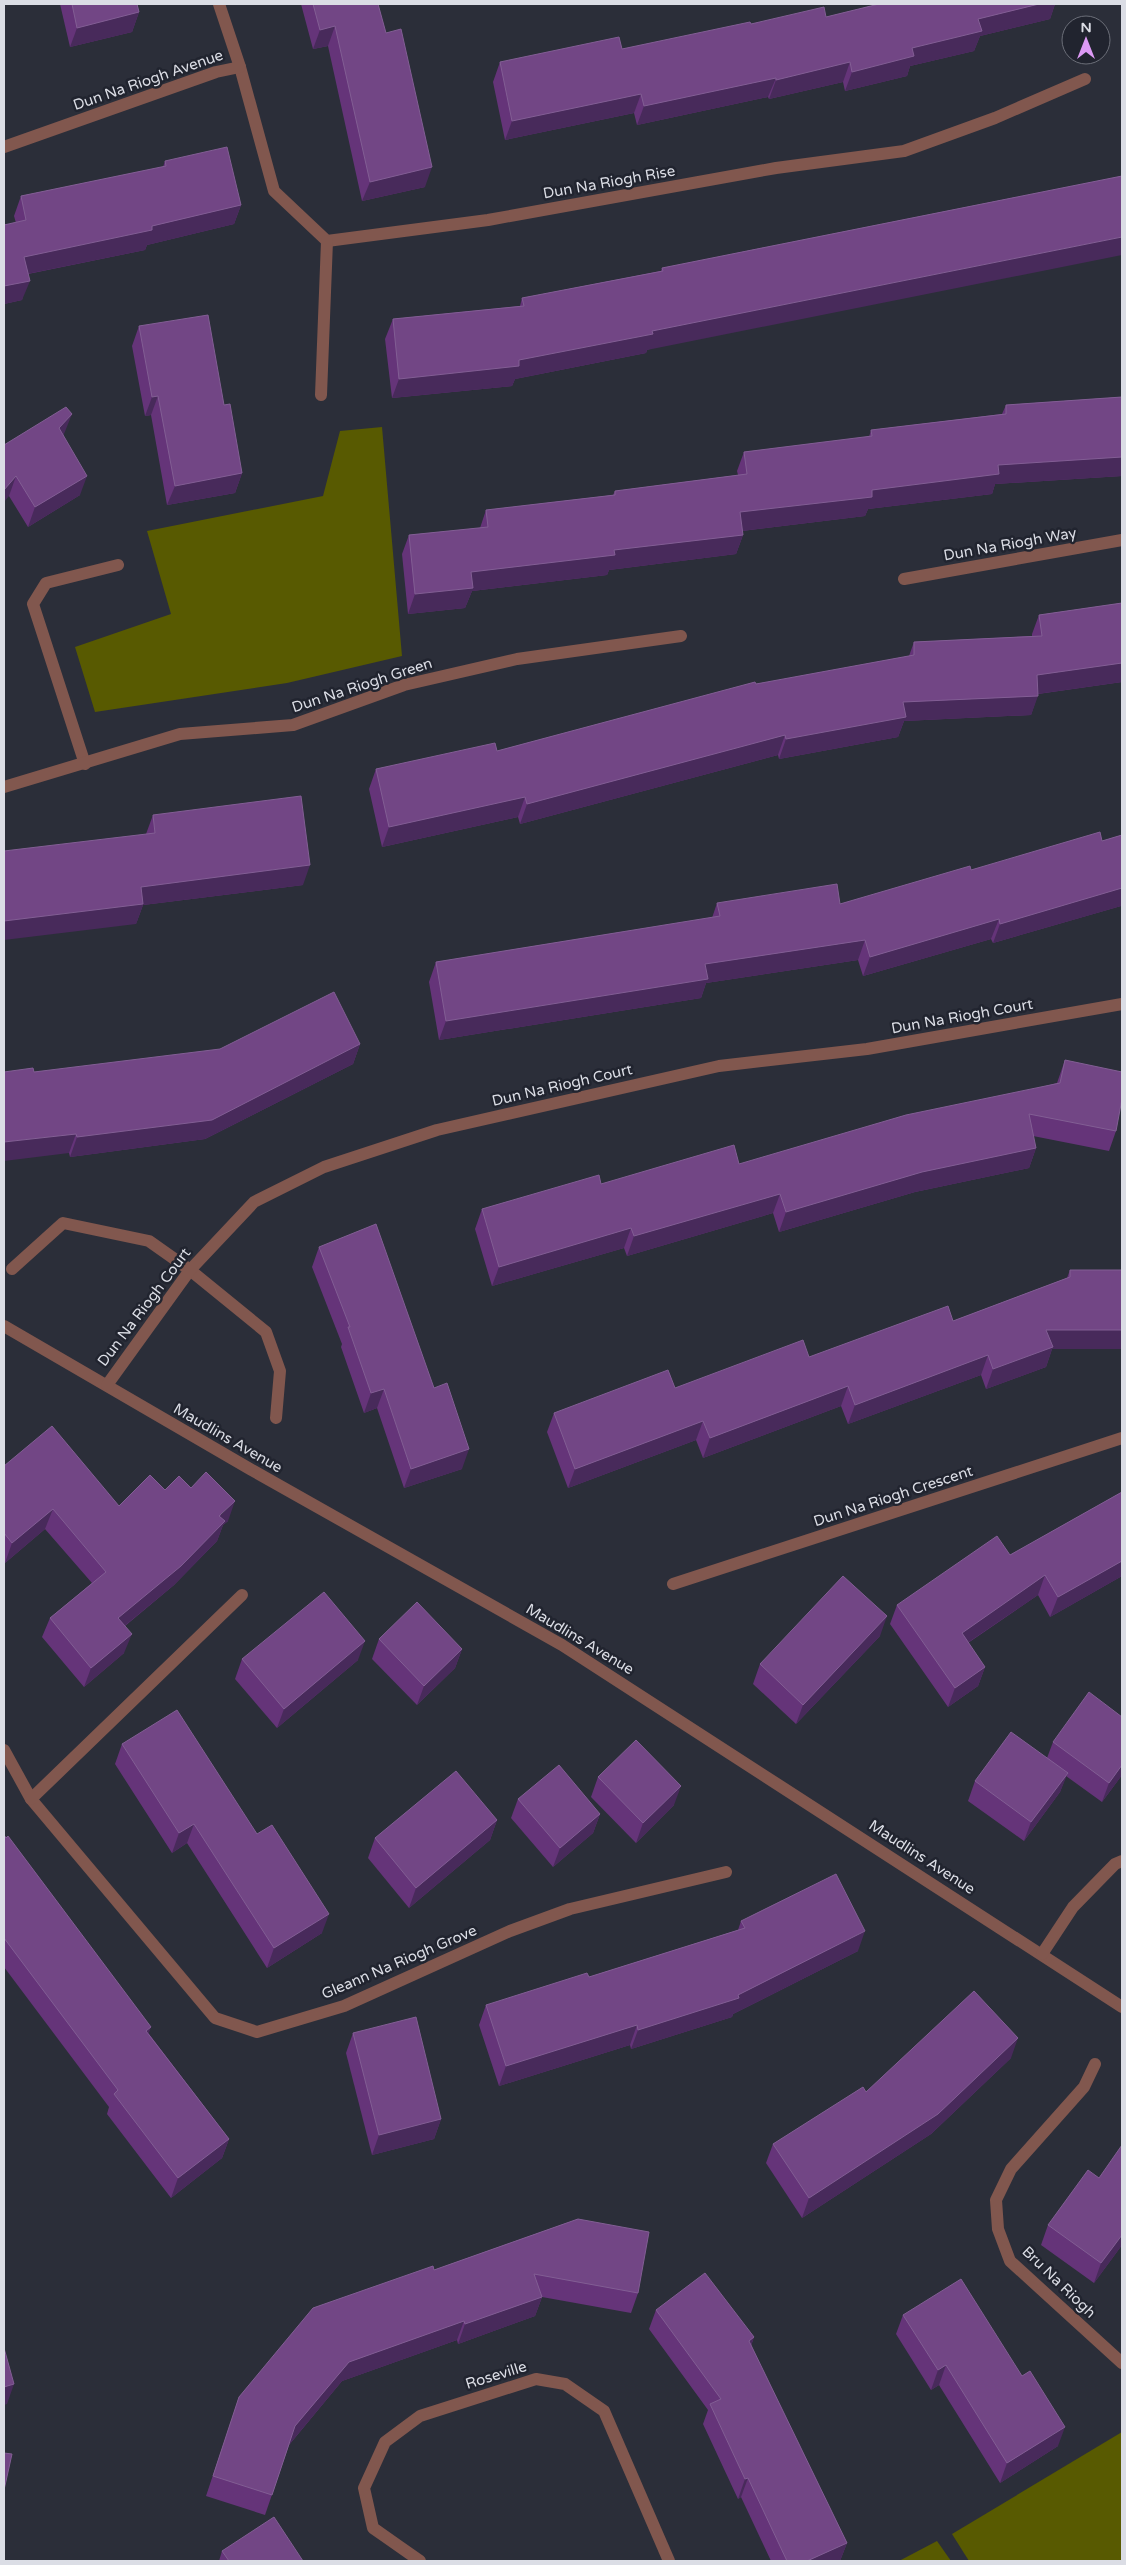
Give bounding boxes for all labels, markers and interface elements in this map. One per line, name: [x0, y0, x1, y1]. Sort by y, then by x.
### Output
north arrow: [1061, 15, 1111, 65]
text: N: [1080, 19, 1092, 36]
street label: Dun Na Riogh Avenue: [71, 46, 225, 114]
street label: Dun Na Riogh Rise: [542, 162, 676, 202]
street label: Dun Na Riogh Way: [942, 523, 1078, 565]
street label: Dun Na Riogh Green: [289, 654, 435, 716]
street label: Dun Na Riogh Court: [890, 995, 1035, 1037]
street label: Dun Na Riogh Court: [490, 1060, 634, 1110]
street label: Dun Na Riogh Court: [94, 1244, 195, 1370]
street label: Maudlins Avenue: [170, 1399, 286, 1477]
street label: Dun Na Riogh Crescent: [811, 1462, 975, 1530]
street label: Maudlins Avenue: [523, 1600, 637, 1678]
street label: Maudlins Avenue: [866, 1816, 978, 1898]
street label: Gleann Na Riogh Grove: [319, 1921, 479, 2003]
street label: Bru Na Riogh: [1018, 2242, 1100, 2322]
street label: Roseville: [463, 2357, 529, 2393]

